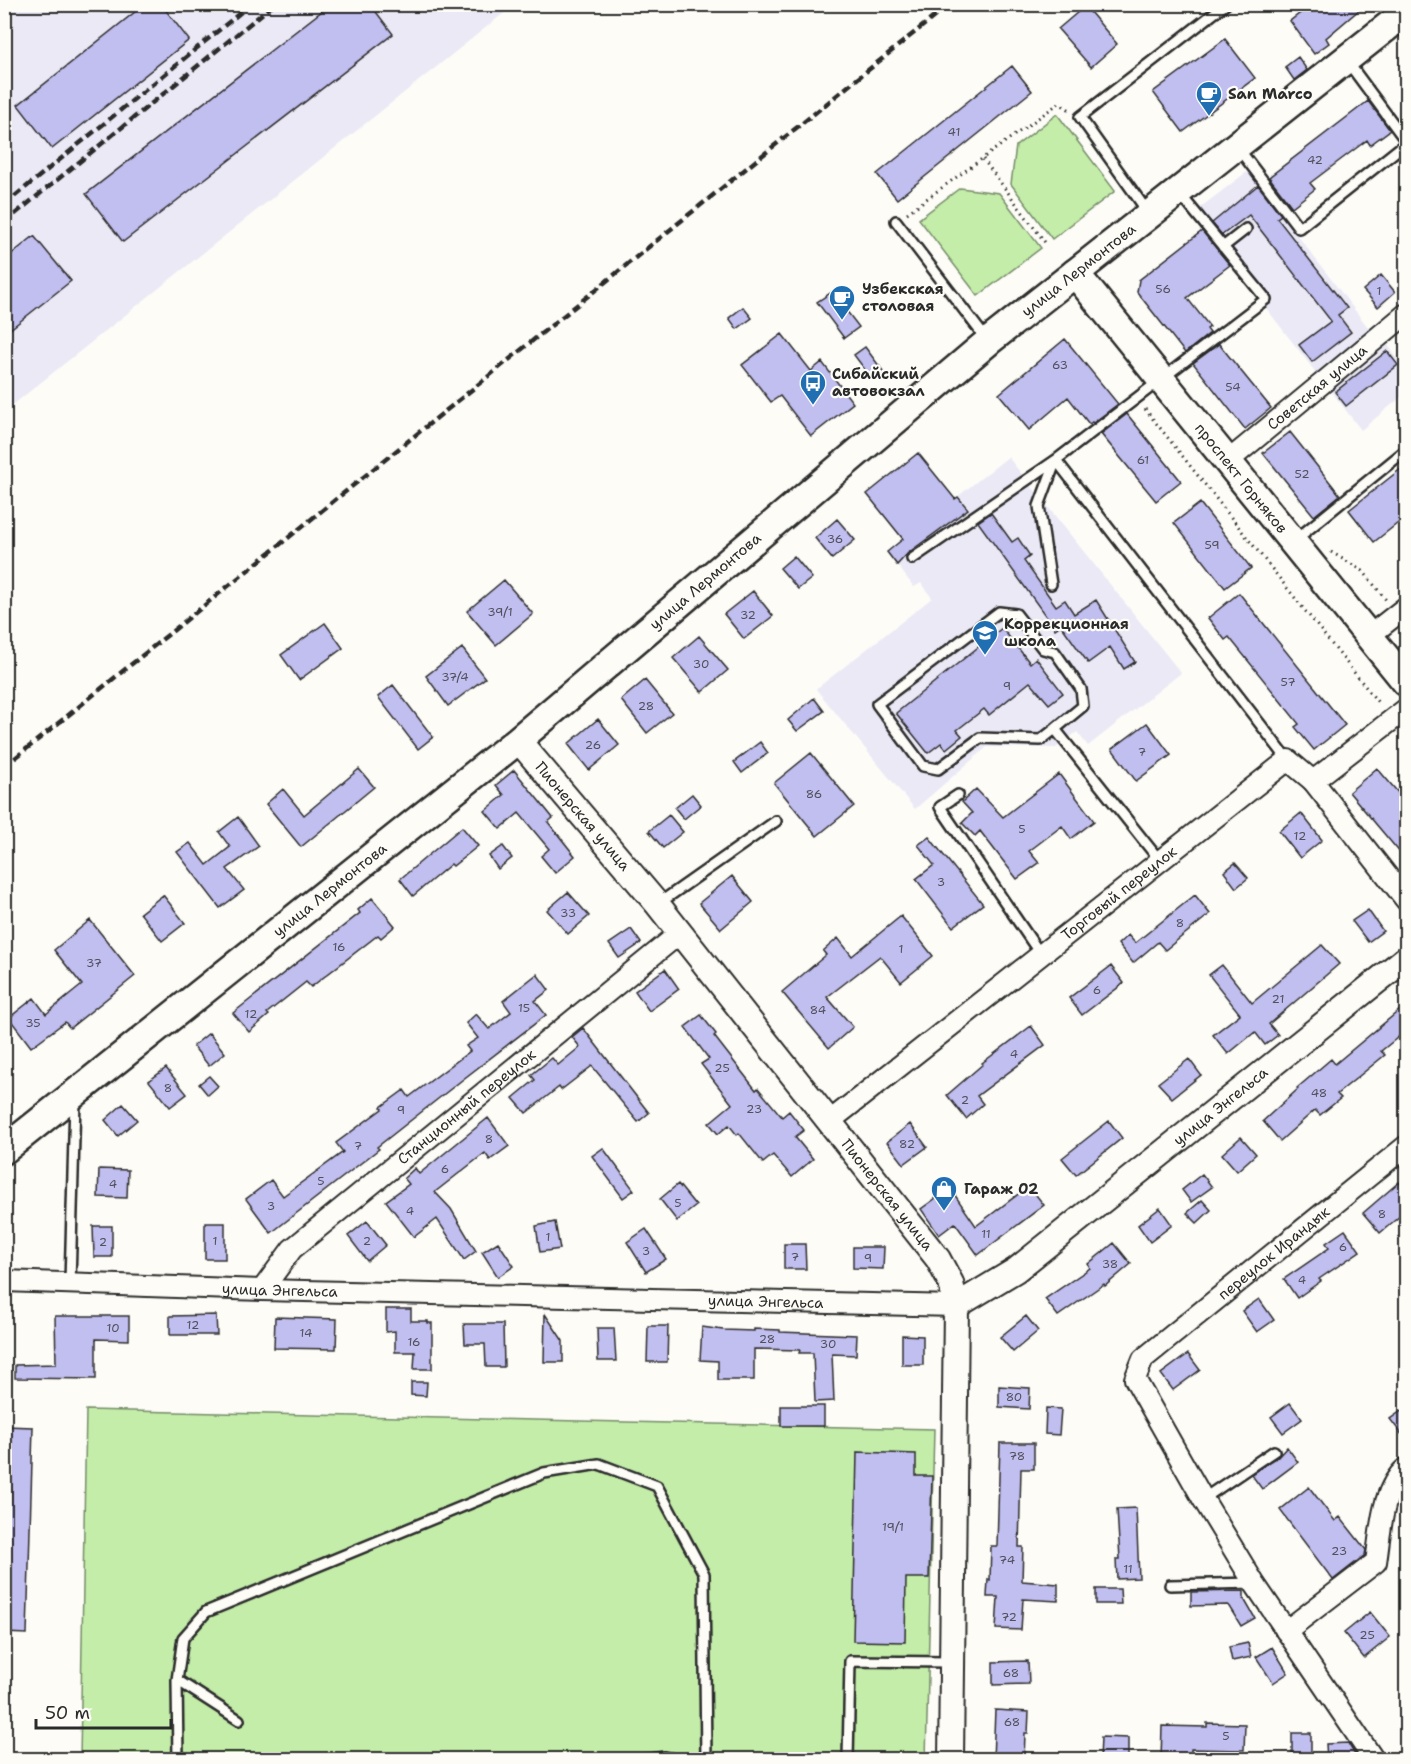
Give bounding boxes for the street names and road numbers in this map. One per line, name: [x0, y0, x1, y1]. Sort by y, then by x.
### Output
street label: улица Лермонтова: [1017, 219, 1140, 322]
street label: Советская улица: [1263, 340, 1372, 435]
street label: проспект Горняков: [1190, 419, 1292, 538]
street label: улица Лермонтова: [645, 528, 766, 634]
street label: Пионерская улица: [531, 757, 635, 876]
street label: улица Лермонтова: [269, 838, 392, 941]
street label: Торговый переулок: [1057, 841, 1181, 945]
street label: Станционный переулок: [393, 1044, 540, 1169]
street label: улица Энгельса: [1169, 1062, 1273, 1150]
street label: Пионерская улица: [837, 1135, 938, 1255]
street label: переулок Ирандык: [1214, 1202, 1334, 1304]
street label: улица Энгельса: [222, 1279, 339, 1302]
street label: улица Энгельса: [708, 1290, 824, 1313]

